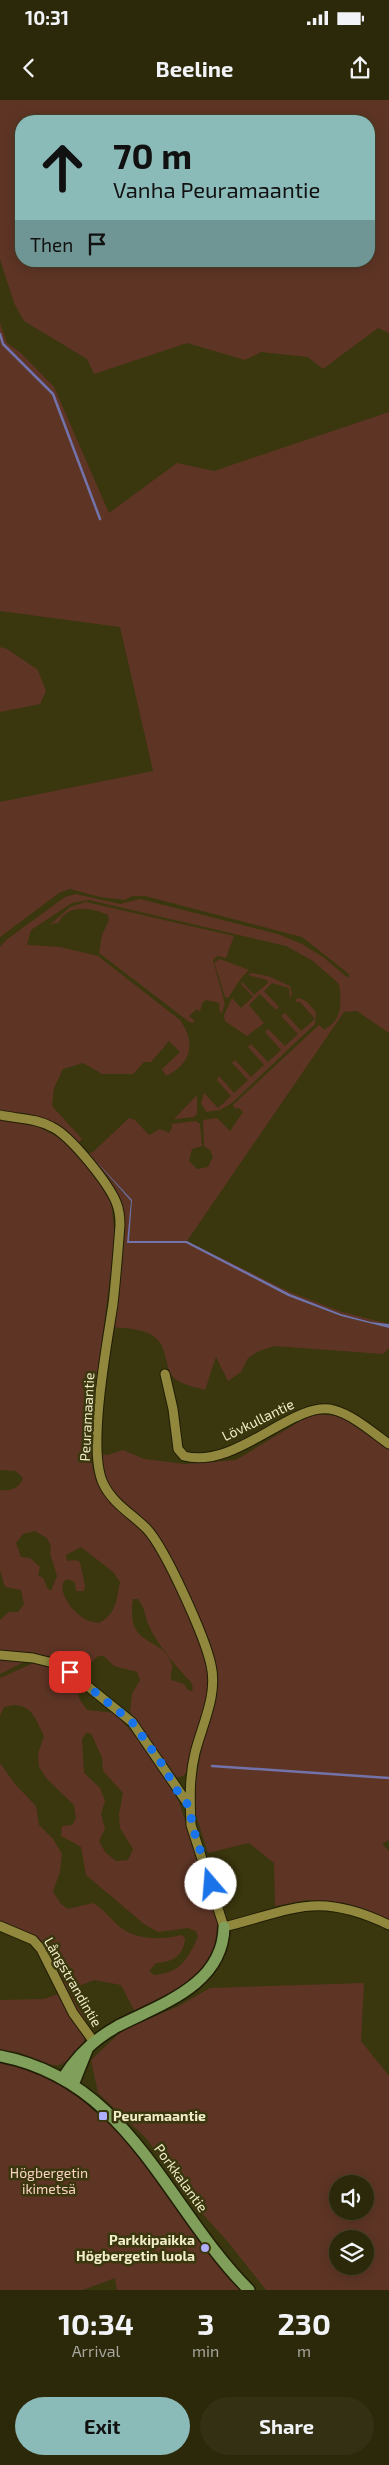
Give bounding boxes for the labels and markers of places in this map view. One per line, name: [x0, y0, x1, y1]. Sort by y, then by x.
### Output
pin: [49, 1651, 91, 1693]
place label: Peuramaantie: [113, 2107, 206, 2124]
marker: Peuramaantie: [97, 2110, 109, 2122]
place label: Parkkipaikka Högbergetin luola: [76, 2231, 195, 2264]
marker: Parkkipaikka Högbergetin luola: [199, 2242, 211, 2254]

